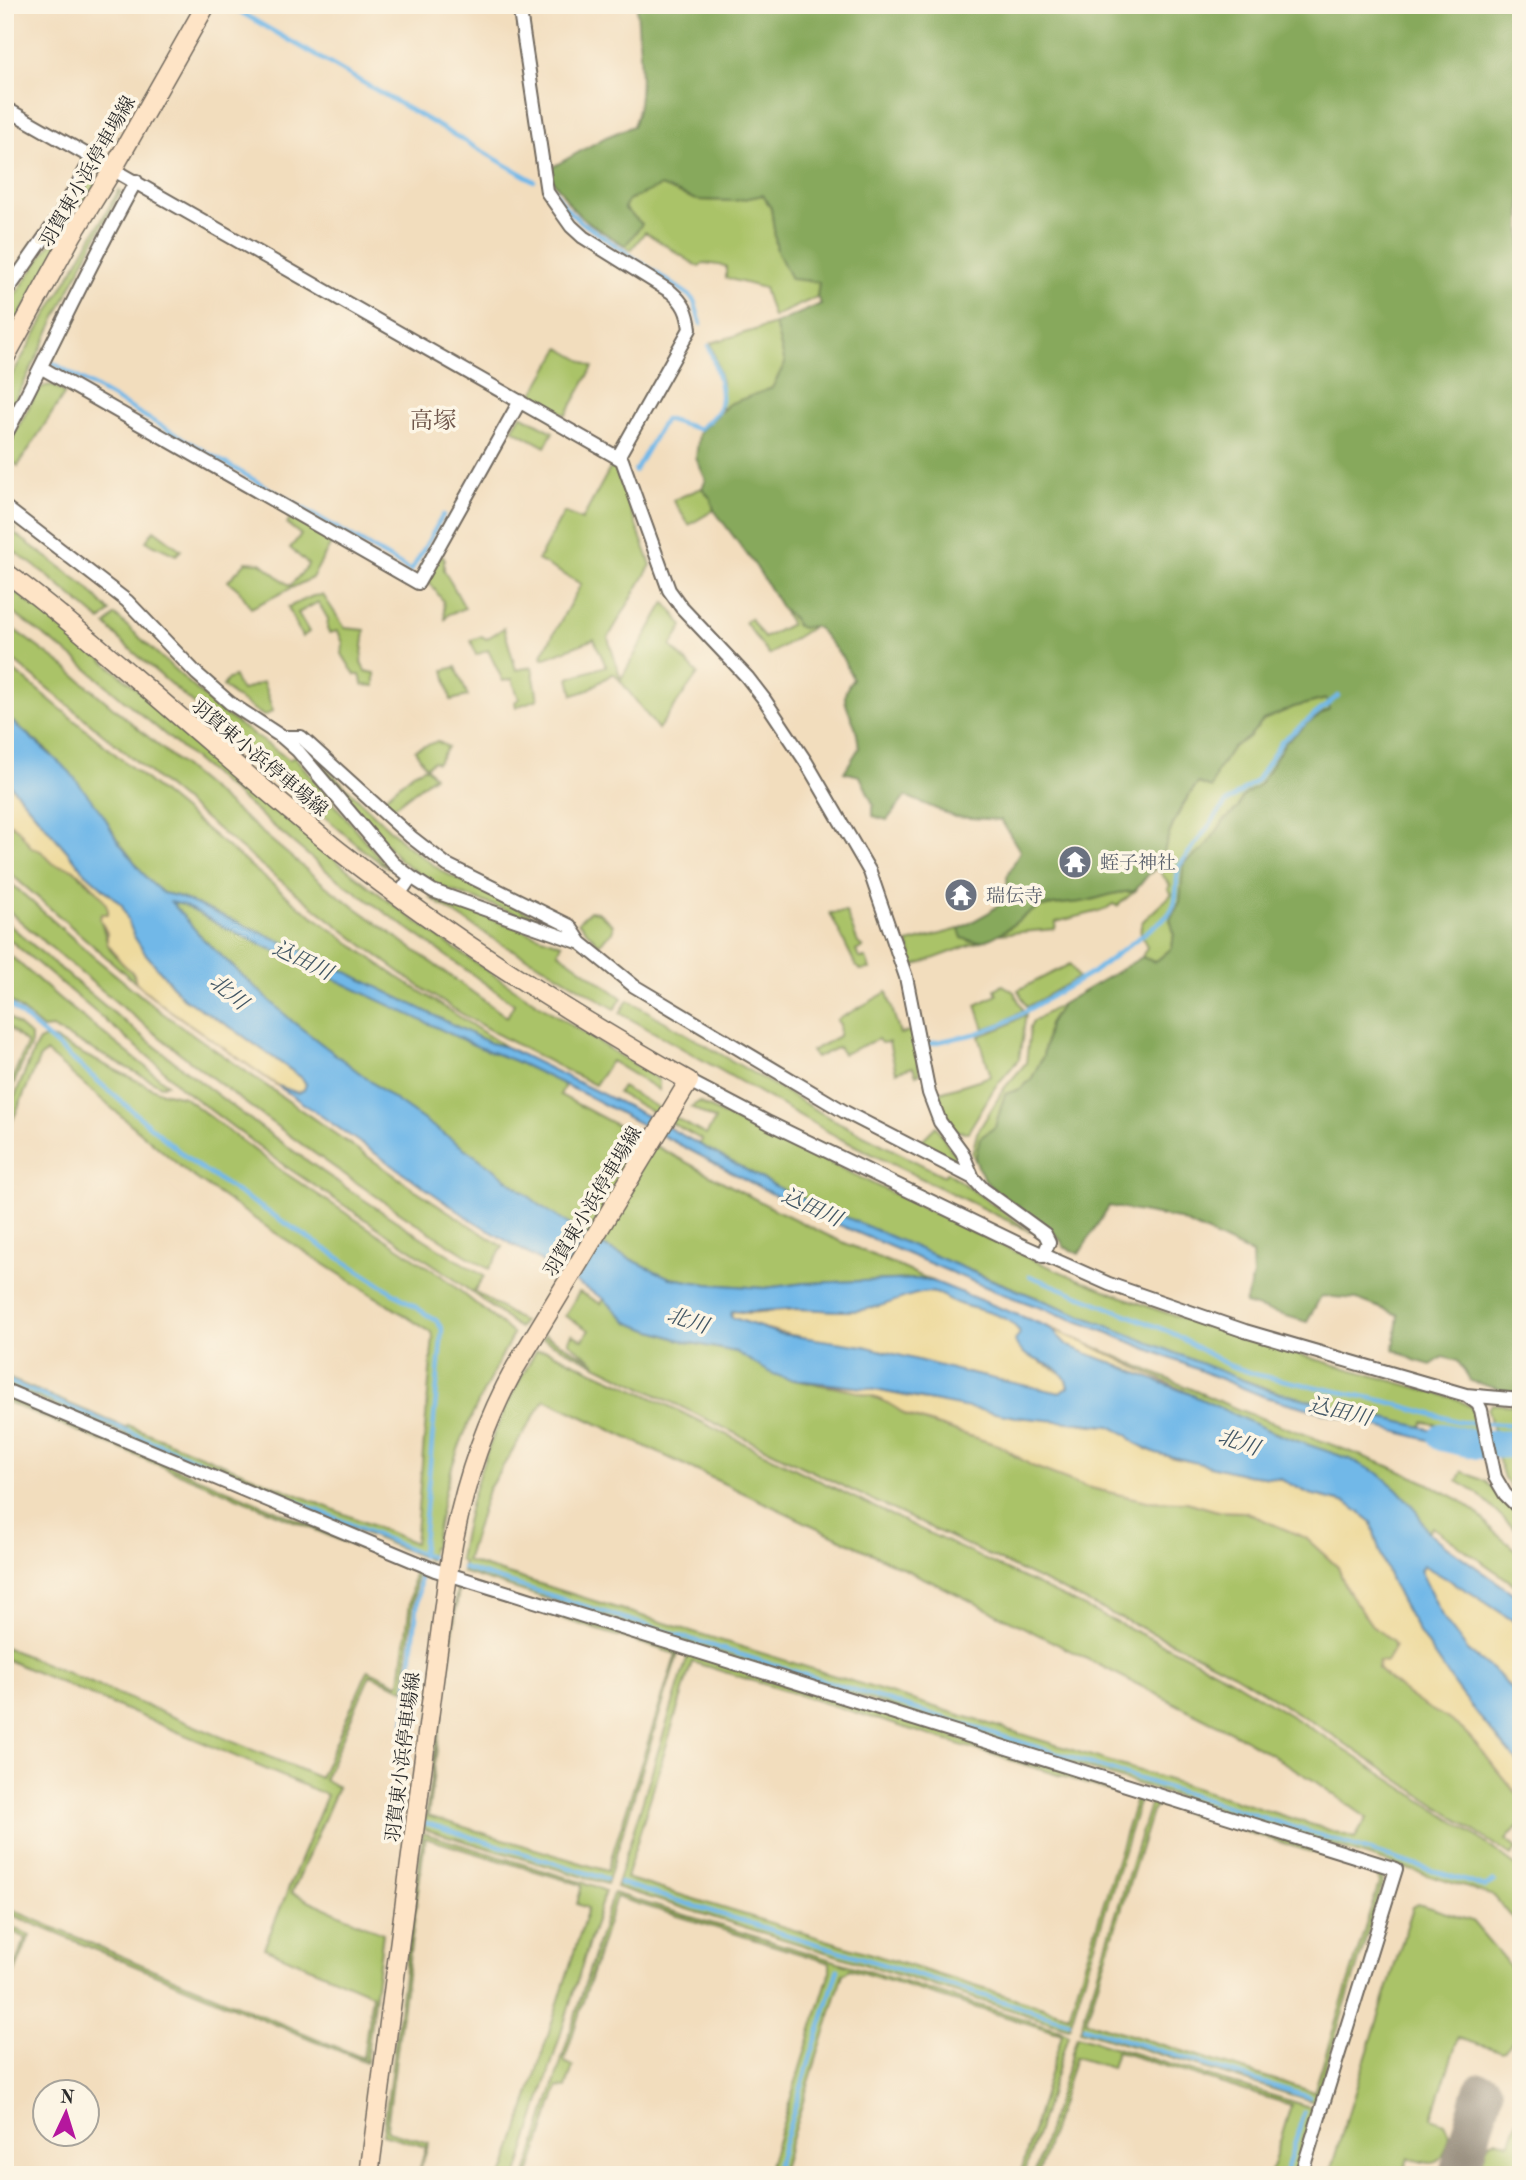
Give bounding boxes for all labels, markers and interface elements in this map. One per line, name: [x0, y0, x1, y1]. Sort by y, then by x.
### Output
street label: 羽賀東小浜停車場線: [36, 92, 140, 251]
district label: 高塚: [410, 408, 456, 433]
street label: 羽賀東小浜停車場線: [187, 694, 332, 821]
temple icon: 蛭子神社: [1056, 843, 1094, 881]
place label: 蛭子神社: [1100, 853, 1176, 874]
temple icon: 瑞伝寺: [942, 876, 980, 914]
place label: 瑞伝寺: [986, 886, 1043, 907]
water label: 込田川: [269, 936, 338, 985]
water label: 北川: [205, 971, 253, 1016]
street label: 羽賀東小浜停車場線: [539, 1123, 646, 1280]
water label: 込田川: [778, 1184, 847, 1232]
water label: 北川: [664, 1304, 713, 1339]
water label: 込田川: [1307, 1393, 1375, 1431]
water label: 北川: [1215, 1426, 1264, 1461]
street label: 羽賀東小浜停車場線: [382, 1671, 424, 1843]
north arrow: [32, 2078, 102, 2148]
text: N: [59, 2089, 75, 2109]

